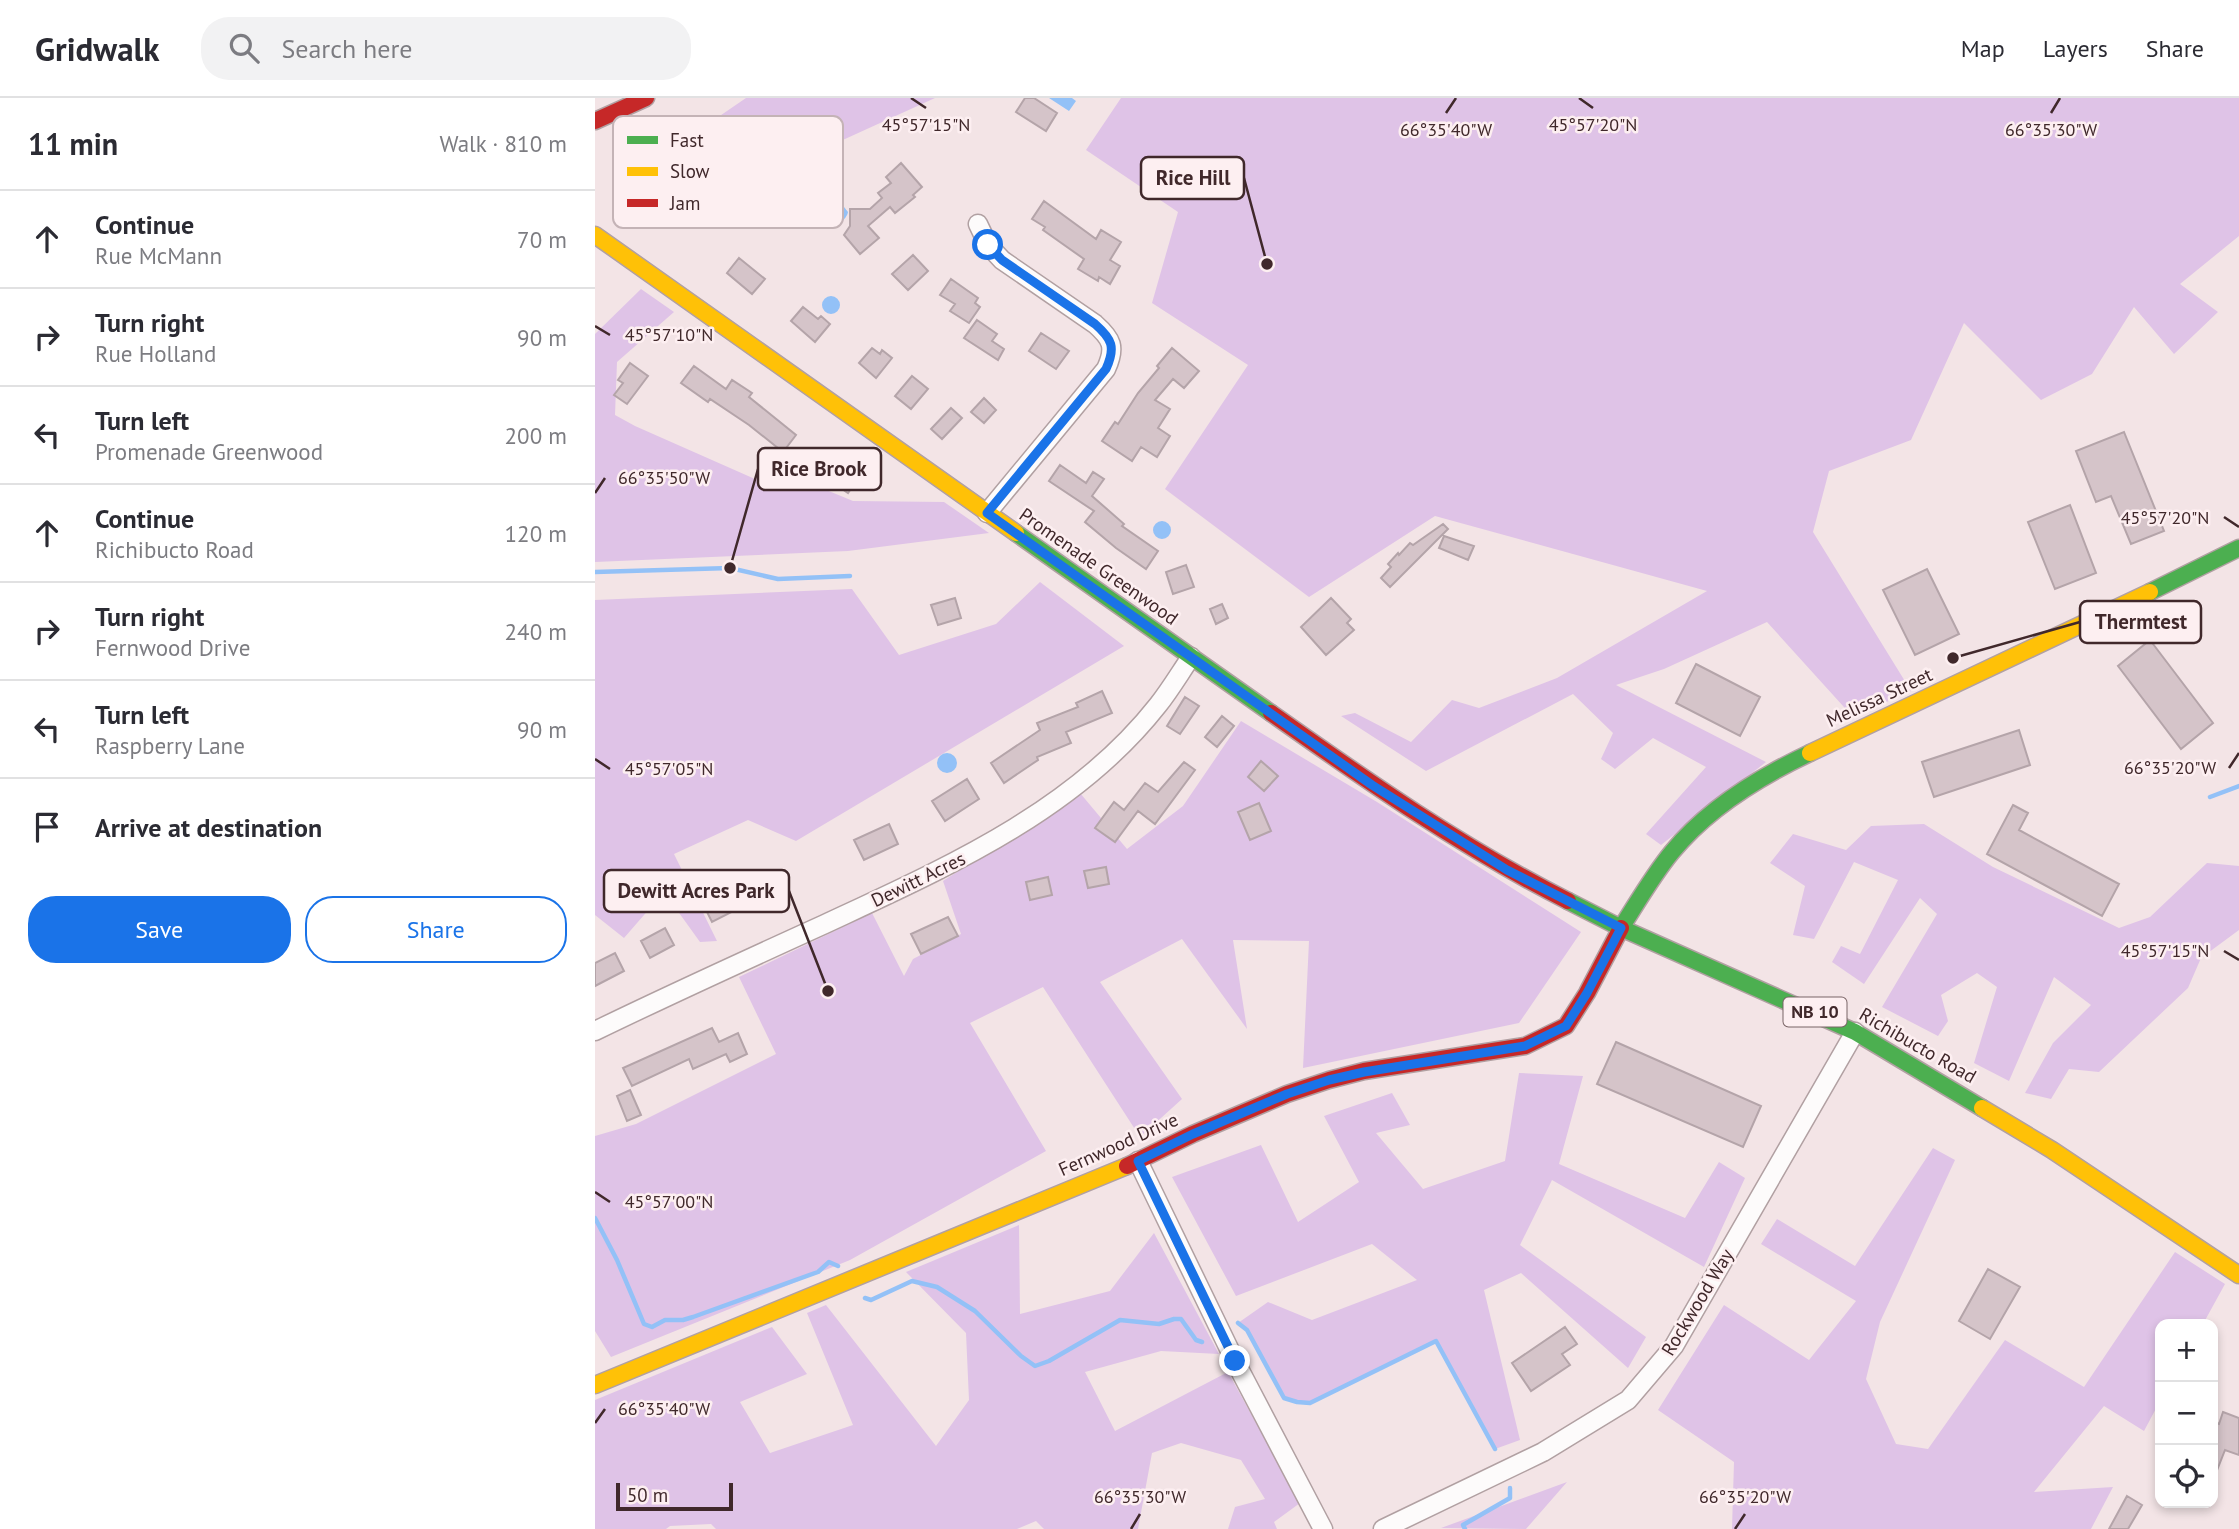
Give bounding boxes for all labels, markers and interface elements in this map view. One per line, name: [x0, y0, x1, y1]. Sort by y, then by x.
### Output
search box: [201, 17, 691, 80]
text: Gridwalk: [35, 27, 159, 70]
icon: search: [225, 29, 263, 67]
text: Search here: [281, 32, 413, 65]
text: Map: [1961, 33, 2005, 64]
text: Layers: [2043, 33, 2108, 64]
text: Share: [2146, 33, 2204, 64]
text: 45°57'15"N: [882, 113, 970, 136]
text: 45°57'20"N: [1549, 113, 1637, 136]
legend: [613, 116, 843, 228]
text: 66°35'40"W: [1400, 118, 1492, 141]
text: 66°35'30"W: [2005, 118, 2097, 141]
text: 11 min: [28, 124, 118, 163]
text: Fast: [670, 128, 704, 152]
text: Walk · 810 m: [440, 129, 567, 158]
callout: Rice Hill: [1141, 157, 1244, 199]
text: Slow: [670, 159, 710, 183]
text: Rice Hill: [1156, 164, 1231, 191]
text: Jam: [669, 191, 700, 215]
text: Continue: [95, 208, 194, 241]
icon: ahead: [28, 220, 66, 258]
text: 70 m: [517, 225, 567, 254]
route start: [972, 229, 1003, 260]
text: Rue McMann: [95, 241, 222, 270]
text: Turn right: [95, 306, 204, 339]
icon: right: [28, 318, 66, 356]
text: 90 m: [517, 323, 567, 352]
text: 45°57'10"N: [625, 323, 713, 346]
text: Rue Holland: [95, 339, 216, 368]
text: Turn left: [95, 404, 189, 437]
icon: left: [28, 416, 66, 454]
text: 200 m: [505, 421, 567, 450]
text: Promenade Greenwood: [95, 437, 323, 466]
callout: Rice Brook: [758, 448, 881, 490]
text: Rice Brook: [771, 455, 868, 482]
text: 66°35'50"W: [618, 466, 710, 489]
text: Continue: [95, 502, 194, 535]
street label: Promenade Greenwood: [1015, 502, 1183, 630]
text: 45°57'20"N: [2121, 506, 2209, 529]
icon: ahead: [28, 514, 66, 552]
text: 120 m: [505, 519, 567, 548]
text: Richibucto Road: [95, 535, 254, 564]
text: Turn right: [95, 600, 204, 633]
callout: Thermtest: [2080, 601, 2201, 643]
text: Thermtest: [2095, 608, 2188, 635]
icon: right: [28, 612, 66, 650]
text: 240 m: [505, 617, 567, 646]
text: Fernwood Drive: [95, 633, 250, 662]
street label: Melissa Street: [1822, 662, 1936, 732]
text: Turn left: [95, 698, 189, 731]
icon: left: [28, 710, 66, 748]
text: 90 m: [517, 715, 567, 744]
text: Raspberry Lane: [95, 731, 245, 760]
text: 66°35'20"W: [2124, 756, 2216, 779]
text: 45°57'05"N: [625, 757, 713, 780]
icon: arrive: [28, 808, 66, 846]
text: Arrive at destination: [95, 811, 322, 844]
street label: Dewitt Acres: [867, 846, 969, 912]
callout: Dewitt Acres Park: [604, 870, 789, 912]
text: Dewitt Acres Park: [617, 877, 775, 904]
button: Save: [28, 896, 291, 963]
button: Share: [305, 896, 567, 963]
text: 45°57'15"N: [2121, 939, 2209, 962]
road number: NB 10: [1783, 998, 1847, 1027]
street label: Richibucto Road: [1855, 1002, 1981, 1088]
street label: Fernwood Drive: [1055, 1107, 1181, 1181]
text: 45°57'00"N: [625, 1190, 713, 1213]
street label: Rockwood Way: [1656, 1244, 1738, 1360]
map controls: [2155, 1319, 2218, 1508]
button: +: [2155, 1319, 2218, 1382]
route end: [1219, 1345, 1250, 1376]
button: −: [2155, 1382, 2218, 1445]
text: 66°35'40"W: [618, 1397, 710, 1420]
button: locate: [2155, 1445, 2218, 1508]
scale bar: [616, 1480, 733, 1512]
text: 50 m: [627, 1483, 668, 1507]
text: 66°35'30"W: [1094, 1485, 1186, 1508]
text: 66°35'20"W: [1699, 1485, 1791, 1508]

